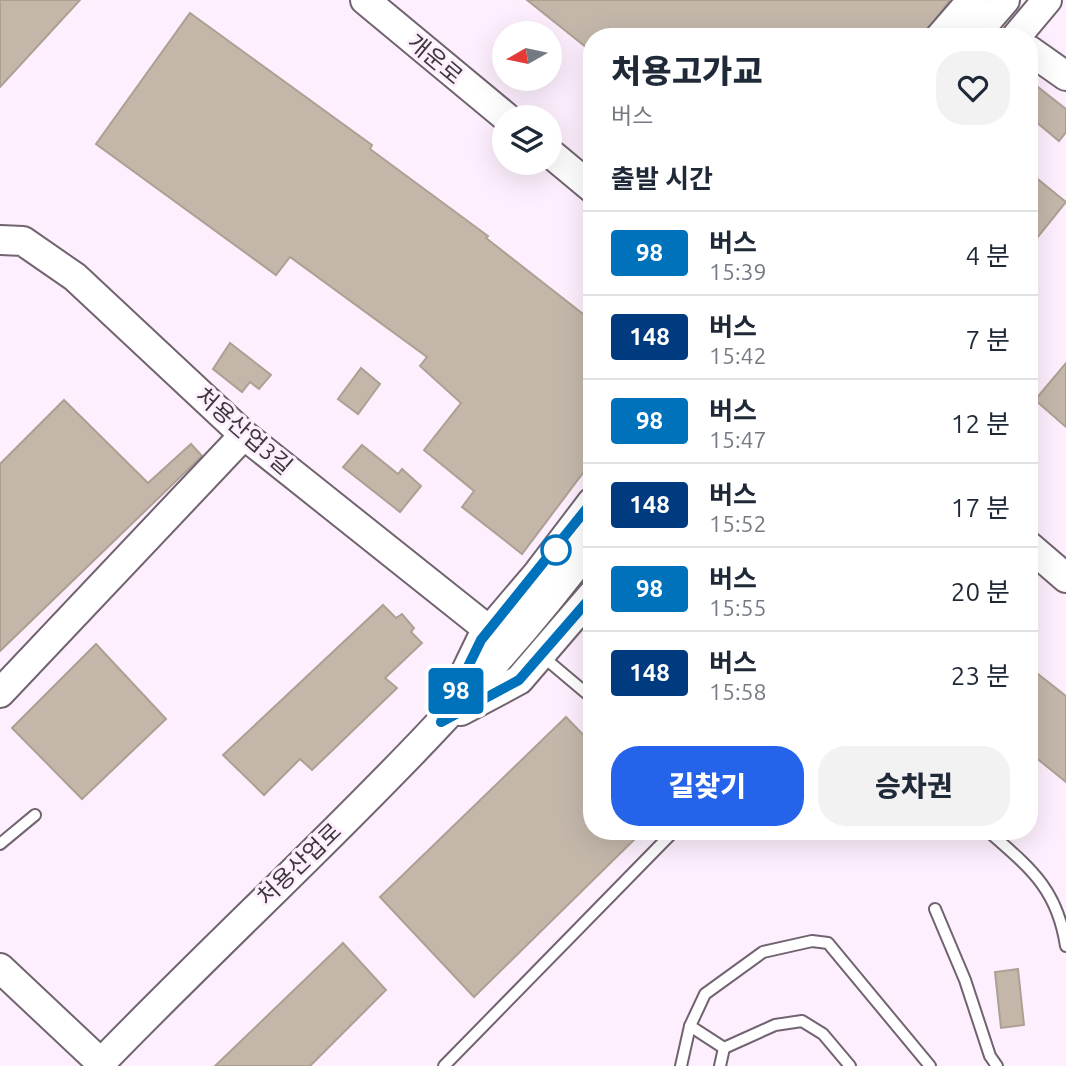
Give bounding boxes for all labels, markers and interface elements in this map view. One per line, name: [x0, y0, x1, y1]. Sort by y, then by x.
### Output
north arrow: [492, 21, 562, 91]
map controls: [492, 21, 562, 175]
street label: 개운로: [403, 29, 468, 89]
button: heart: [936, 51, 1010, 125]
text: 처용고가교: [611, 52, 763, 89]
text: 버스: [611, 103, 653, 128]
button: layers: [492, 105, 562, 175]
text: 출발 시간: [611, 164, 713, 193]
text: 버스: [709, 228, 757, 257]
text: 98: [636, 239, 663, 266]
text: 4 분: [965, 241, 1010, 270]
text: 15:39: [709, 259, 767, 284]
text: 버스: [709, 312, 757, 341]
text: 148: [629, 323, 670, 350]
text: 7 분: [965, 325, 1010, 354]
text: 15:42: [709, 343, 767, 368]
street label: 처용산업3길: [191, 382, 297, 479]
text: 버스: [709, 396, 757, 425]
text: 98: [636, 407, 663, 434]
text: 12 분: [951, 409, 1010, 438]
text: 15:47: [709, 427, 767, 452]
text: 버스: [709, 480, 757, 509]
text: 148: [629, 491, 670, 518]
text: 17 분: [951, 493, 1010, 522]
text: 15:52: [709, 511, 767, 536]
unlabelled marker: [541, 535, 571, 565]
text: 버스: [709, 564, 757, 593]
text: 98: [636, 575, 663, 602]
text: 20 분: [951, 577, 1010, 606]
text: 15:55: [709, 595, 767, 620]
text: 버스: [709, 648, 757, 677]
text: 148: [629, 659, 670, 686]
text: 23 분: [951, 661, 1010, 690]
line badge: 98: [424, 668, 488, 714]
text: 98: [442, 677, 470, 704]
text: 15:58: [709, 679, 767, 704]
button: 길찾기: [611, 746, 804, 826]
button: 승차권: [818, 746, 1010, 826]
street label: 처용산업로: [252, 818, 345, 909]

